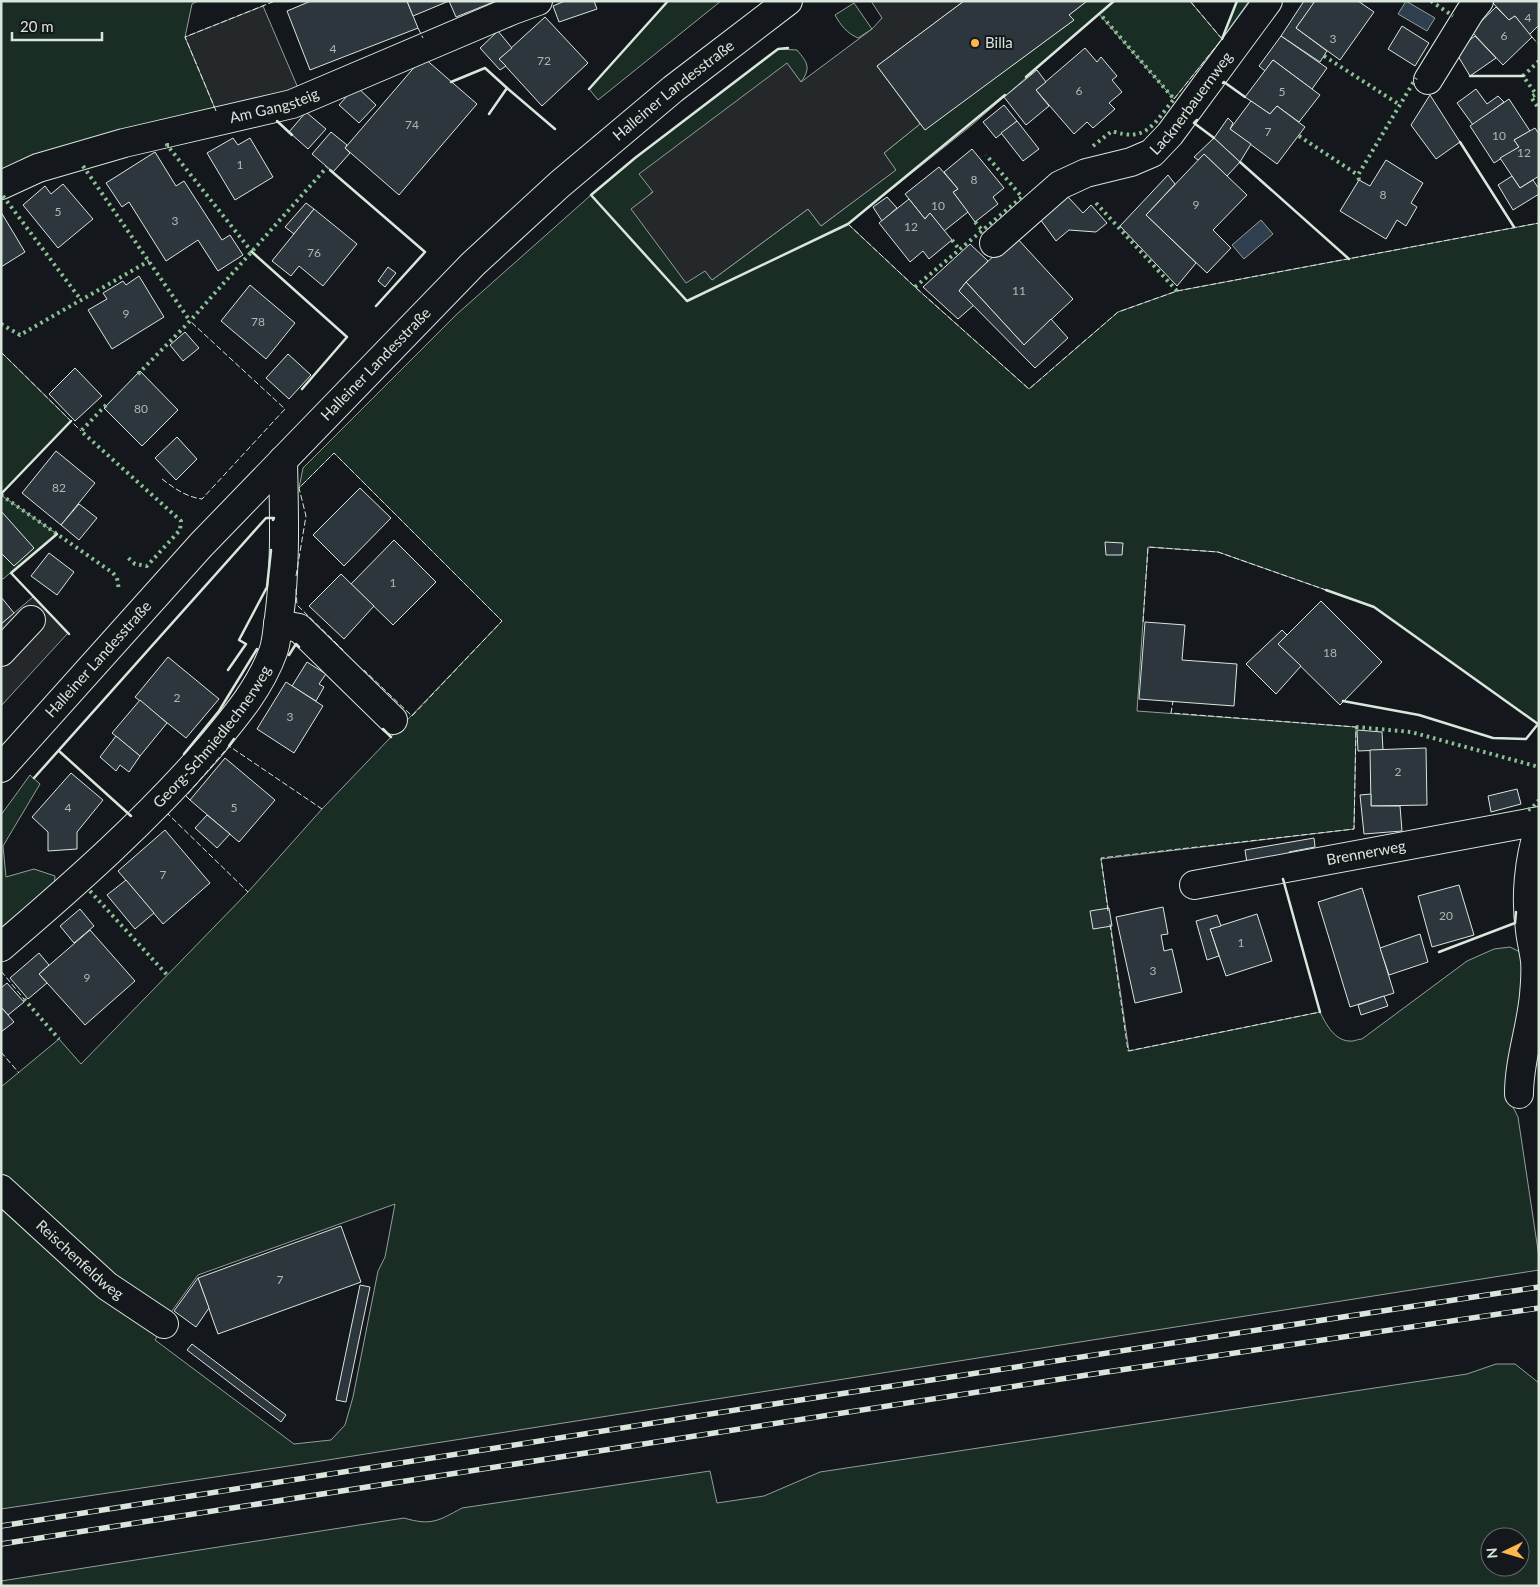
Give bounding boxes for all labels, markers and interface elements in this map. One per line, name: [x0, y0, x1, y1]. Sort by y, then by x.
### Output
scale bar: [12, 10, 102, 42]
house number: 4: [1525, 10, 1532, 25]
text: 20 m: [20, 17, 54, 35]
house number: 6: [1501, 28, 1508, 43]
house number: 3: [1330, 31, 1337, 46]
place label: Billa: [985, 33, 1013, 51]
street label: Halleiner Landesstraße: [609, 36, 737, 144]
marker: Billa: [969, 37, 981, 49]
house number: 4: [330, 41, 337, 56]
street label: Lacknerbauernweg: [1145, 48, 1236, 158]
house number: 72: [537, 53, 551, 68]
house number: 6: [1076, 83, 1083, 98]
street label: Am Gangsteig: [228, 84, 321, 126]
house number: 5: [1279, 84, 1286, 99]
house number: 74: [405, 117, 419, 132]
house number: 7: [1265, 124, 1272, 139]
house number: 10: [1492, 128, 1506, 143]
house number: 12: [1517, 145, 1531, 160]
house number: 1: [237, 157, 244, 172]
house number: 8: [971, 172, 978, 187]
house number: 8: [1380, 187, 1387, 202]
house number: 9: [1193, 197, 1200, 212]
house number: 10: [931, 198, 945, 213]
house number: 5: [55, 204, 62, 219]
house number: 3: [172, 213, 179, 228]
house number: 12: [904, 219, 918, 234]
house number: 76: [307, 245, 321, 260]
house number: 11: [1012, 283, 1026, 298]
street label: Halleiner Landesstraße: [316, 303, 434, 424]
house number: 9: [123, 306, 130, 321]
house number: 78: [251, 314, 265, 329]
house number: 80: [134, 401, 148, 416]
house number: 82: [52, 480, 66, 495]
house number: 1: [390, 575, 397, 590]
street label: Halleiner Landesstraße: [41, 597, 155, 721]
house number: 18: [1323, 645, 1337, 660]
street label: Georg-Schmiedlechnerweg: [149, 662, 274, 811]
house number: 2: [174, 690, 181, 705]
house number: 3: [287, 709, 294, 724]
house number: 2: [1395, 764, 1402, 779]
house number: 4: [65, 800, 72, 815]
house number: 5: [231, 800, 238, 815]
street label: Brennerweg: [1325, 836, 1407, 868]
house number: 7: [160, 867, 167, 882]
house number: 20: [1439, 908, 1453, 923]
house number: 1: [1238, 935, 1245, 950]
house number: 3: [1150, 963, 1157, 978]
house number: 9: [84, 970, 91, 985]
street label: Reischenfeldweg: [33, 1216, 128, 1303]
house number: 7: [277, 1272, 284, 1287]
north arrow: [1480, 1527, 1530, 1577]
text: N: [1483, 1547, 1500, 1559]

